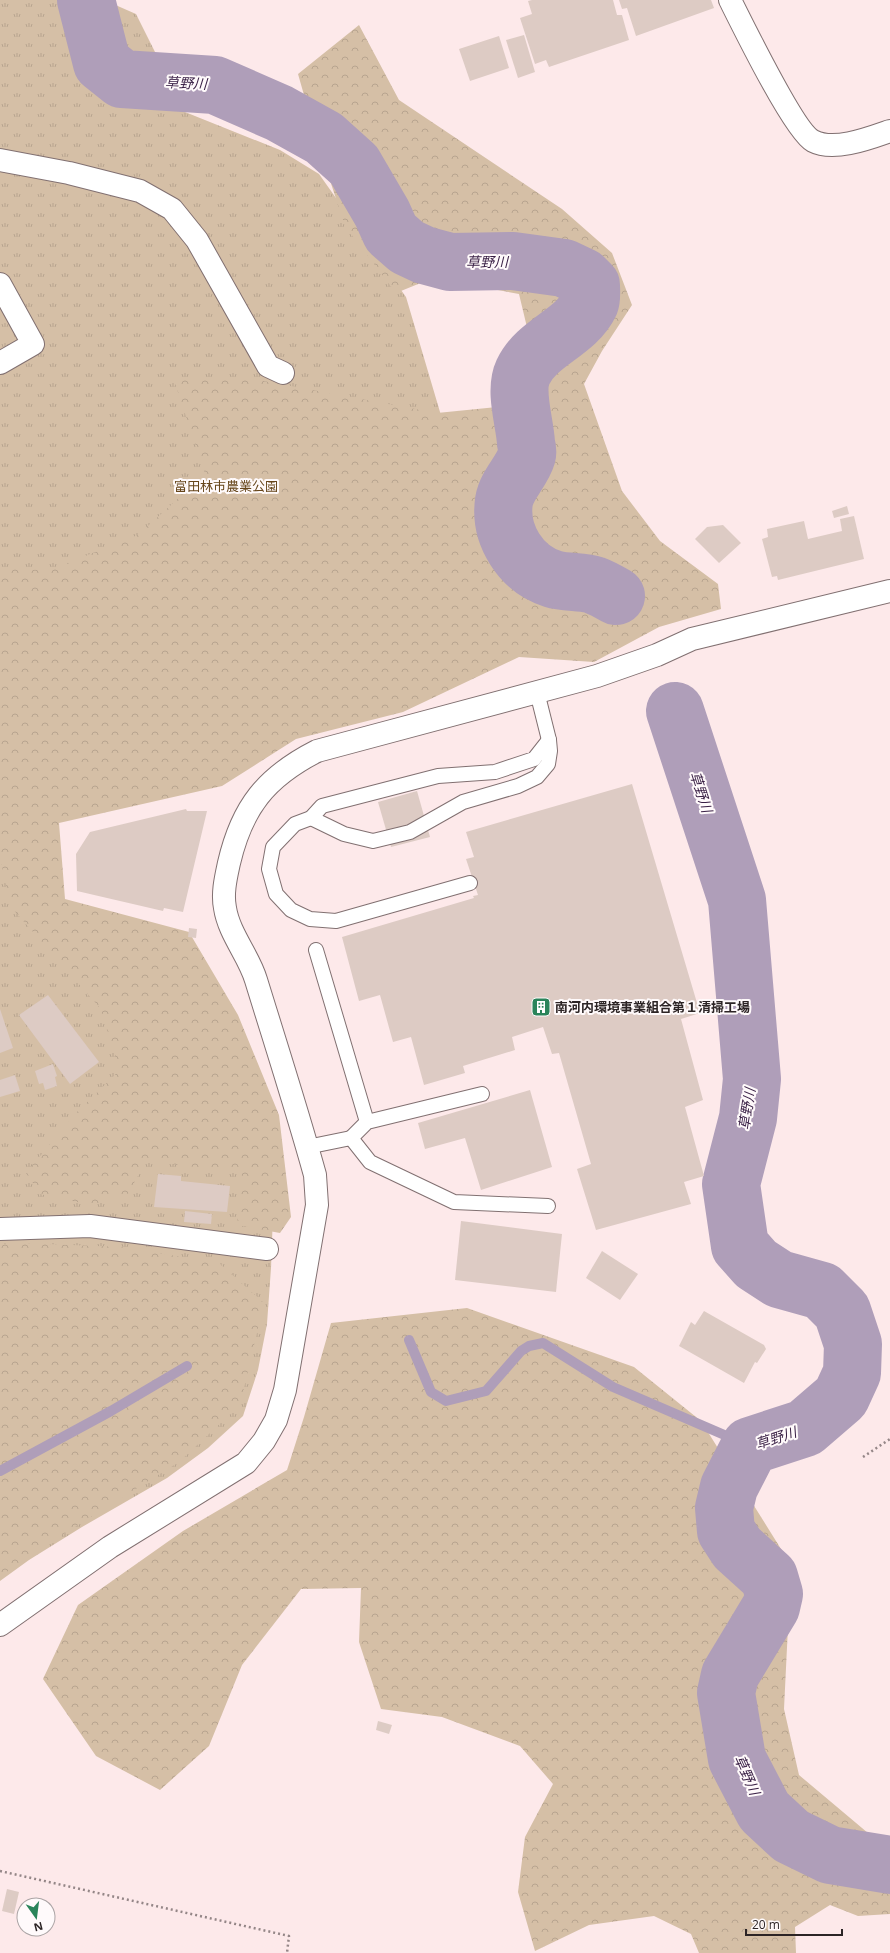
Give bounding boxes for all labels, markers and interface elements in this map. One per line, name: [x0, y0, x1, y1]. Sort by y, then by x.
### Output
water label: 草野川: [165, 72, 209, 93]
water label: 草野川: [466, 252, 510, 271]
park label: 富田林市農業公園: [174, 477, 278, 495]
water label: 草野川: [686, 769, 718, 817]
building icon: 南河内環境事業組合第１清掃工場: [530, 996, 552, 1018]
place label: 南河内環境事業組合第１清掃工場: [555, 998, 750, 1016]
water label: 草野川: [734, 1085, 759, 1131]
water label: 草野川: [753, 1421, 801, 1453]
water label: 草野川: [730, 1752, 765, 1800]
north arrow: [16, 1897, 56, 1937]
scale bar: [746, 1911, 842, 1937]
text: 20 m: [752, 1916, 780, 1933]
text: N: [32, 1919, 45, 1936]

